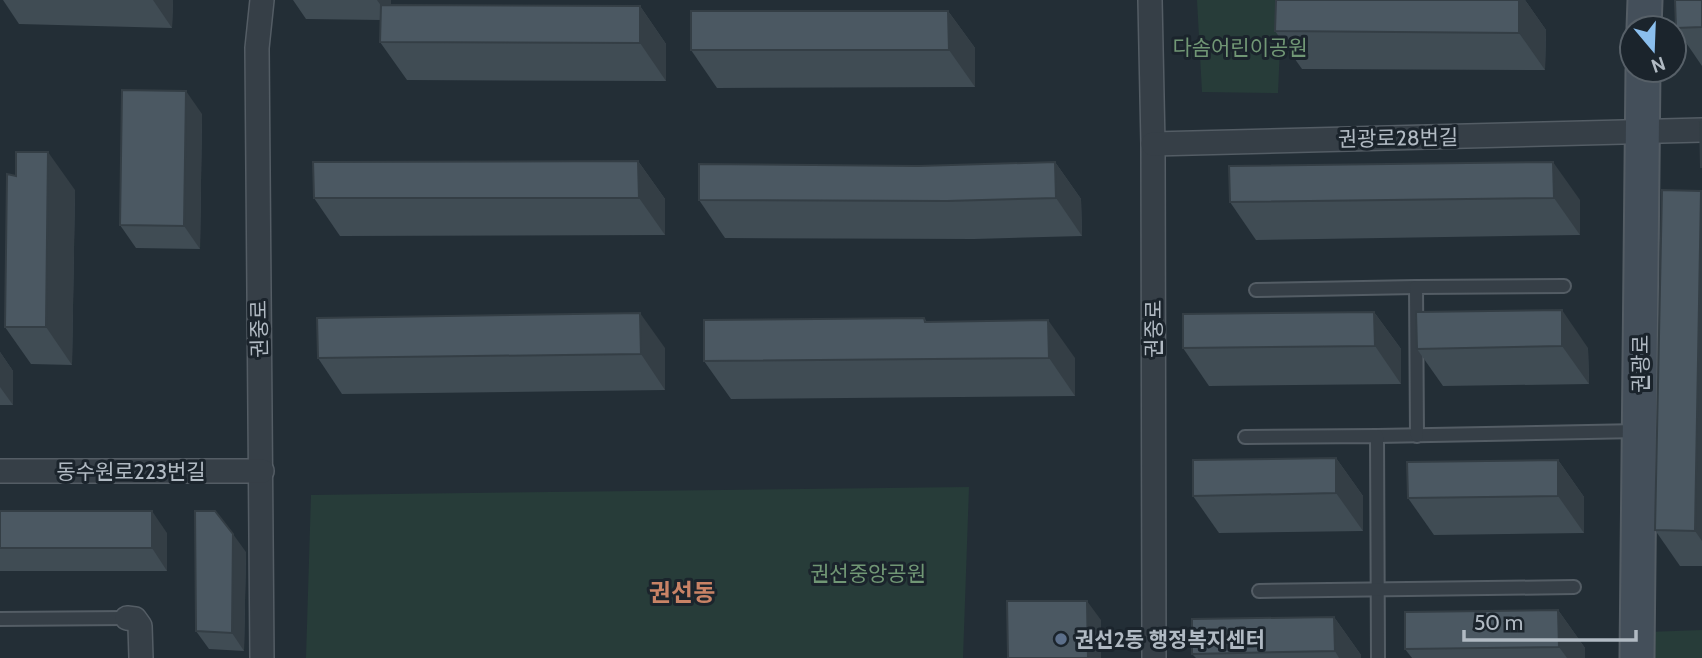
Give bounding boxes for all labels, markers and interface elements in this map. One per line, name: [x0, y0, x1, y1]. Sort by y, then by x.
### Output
north arrow: [1618, 14, 1688, 84]
park label: 다솜어린이공원: [1172, 35, 1308, 60]
text: N: [1648, 52, 1668, 78]
street label: 권광로28번길: [1338, 124, 1458, 152]
street label: 권중로: [246, 300, 272, 358]
street label: 권중로: [1141, 300, 1166, 358]
street label: 권광로: [1628, 335, 1653, 393]
street label: 동수원로223번길: [56, 459, 206, 484]
park label: 권선중앙공원: [810, 561, 926, 586]
district label: 권선동: [649, 578, 715, 607]
scale bar: [1464, 598, 1636, 642]
text: 50 m: [1474, 610, 1523, 635]
place label: 권선2동 행정복지센터: [1075, 627, 1265, 652]
marker: 권선2동 행정복지센터: [1053, 631, 1069, 647]

